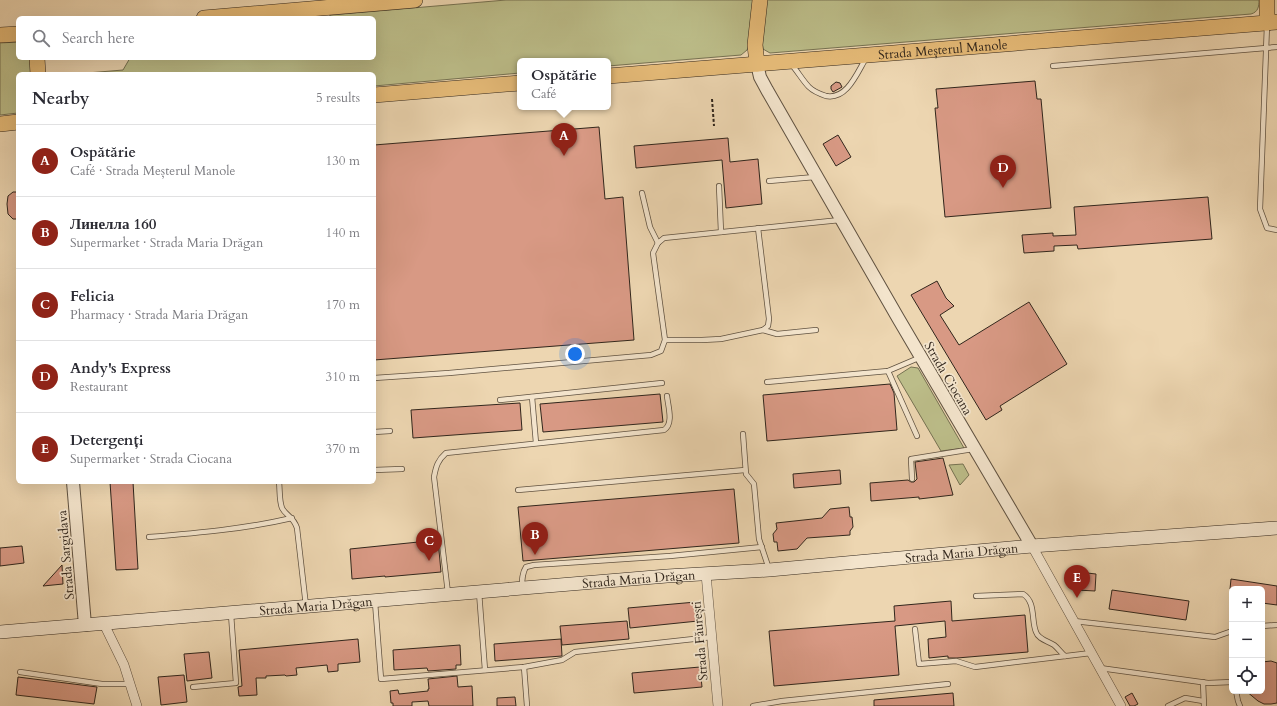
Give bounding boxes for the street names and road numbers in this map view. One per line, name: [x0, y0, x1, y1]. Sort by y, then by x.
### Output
street label: Strada Meșterul Manole: [878, 36, 1008, 64]
street label: Strada Ciocana: [920, 338, 977, 419]
street label: Strada Sargidava: [53, 509, 79, 600]
street label: Strada Maria Drăgan: [904, 539, 1020, 568]
street label: Strada Maria Drăgan: [581, 566, 697, 593]
street label: Strada Maria Drăgan: [259, 593, 374, 620]
street label: Strada Făurești: [688, 600, 712, 681]

